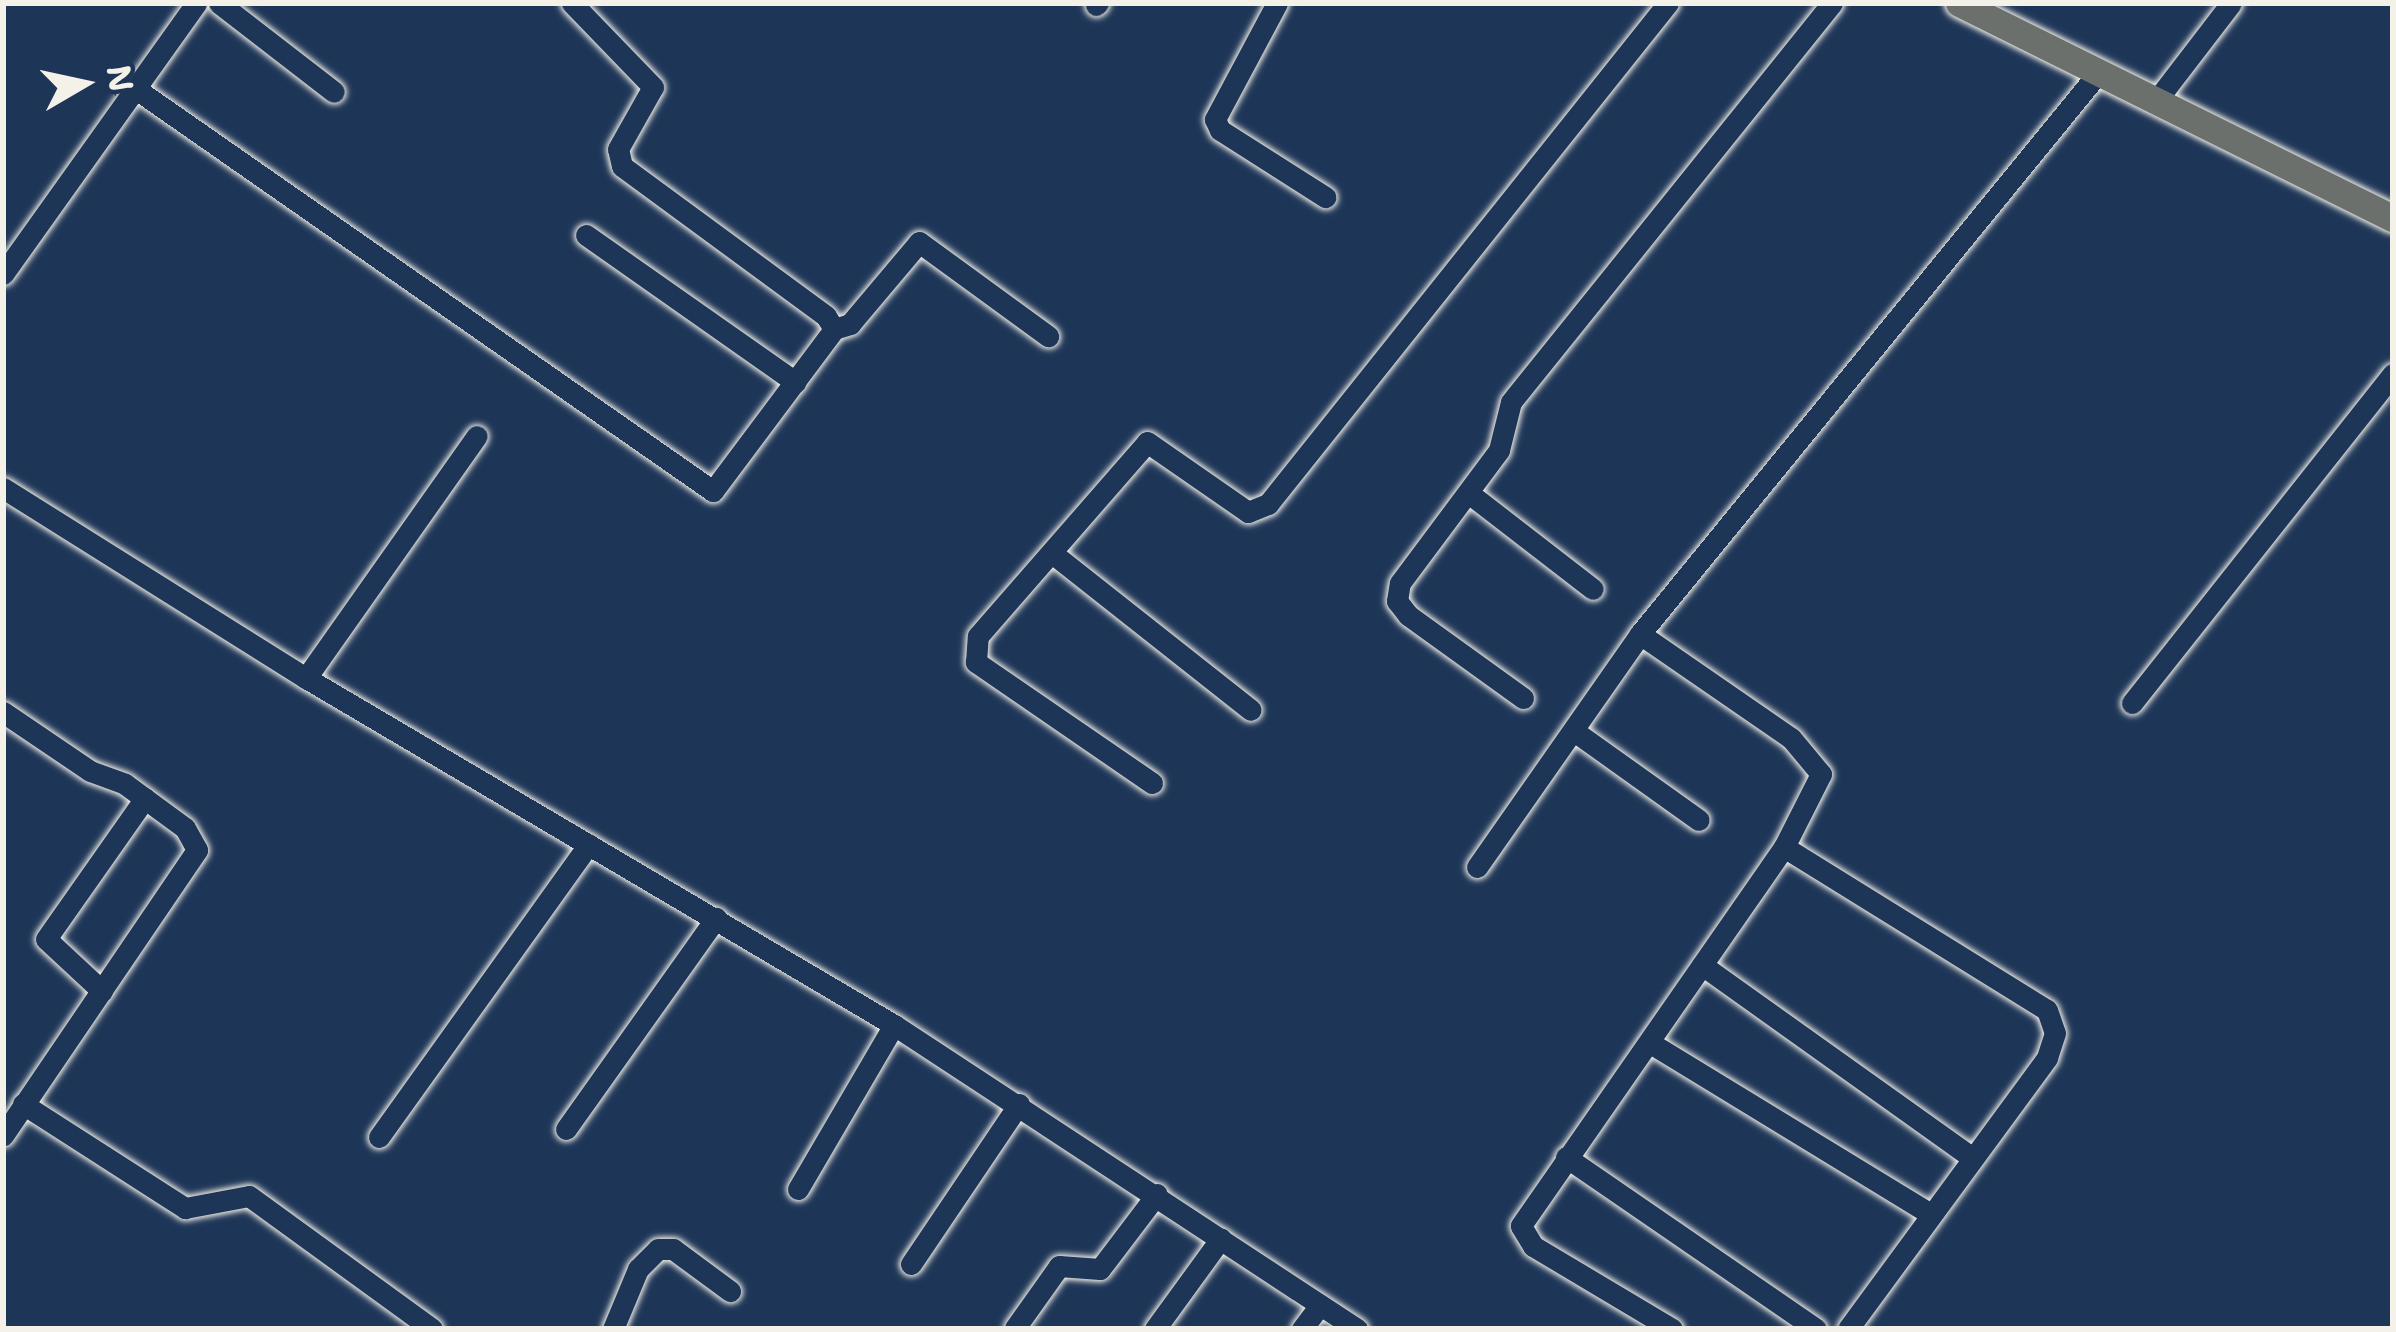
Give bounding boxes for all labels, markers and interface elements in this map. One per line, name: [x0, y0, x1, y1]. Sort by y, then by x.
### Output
north arrow: [24, 24, 144, 144]
text: N: [96, 62, 144, 95]

